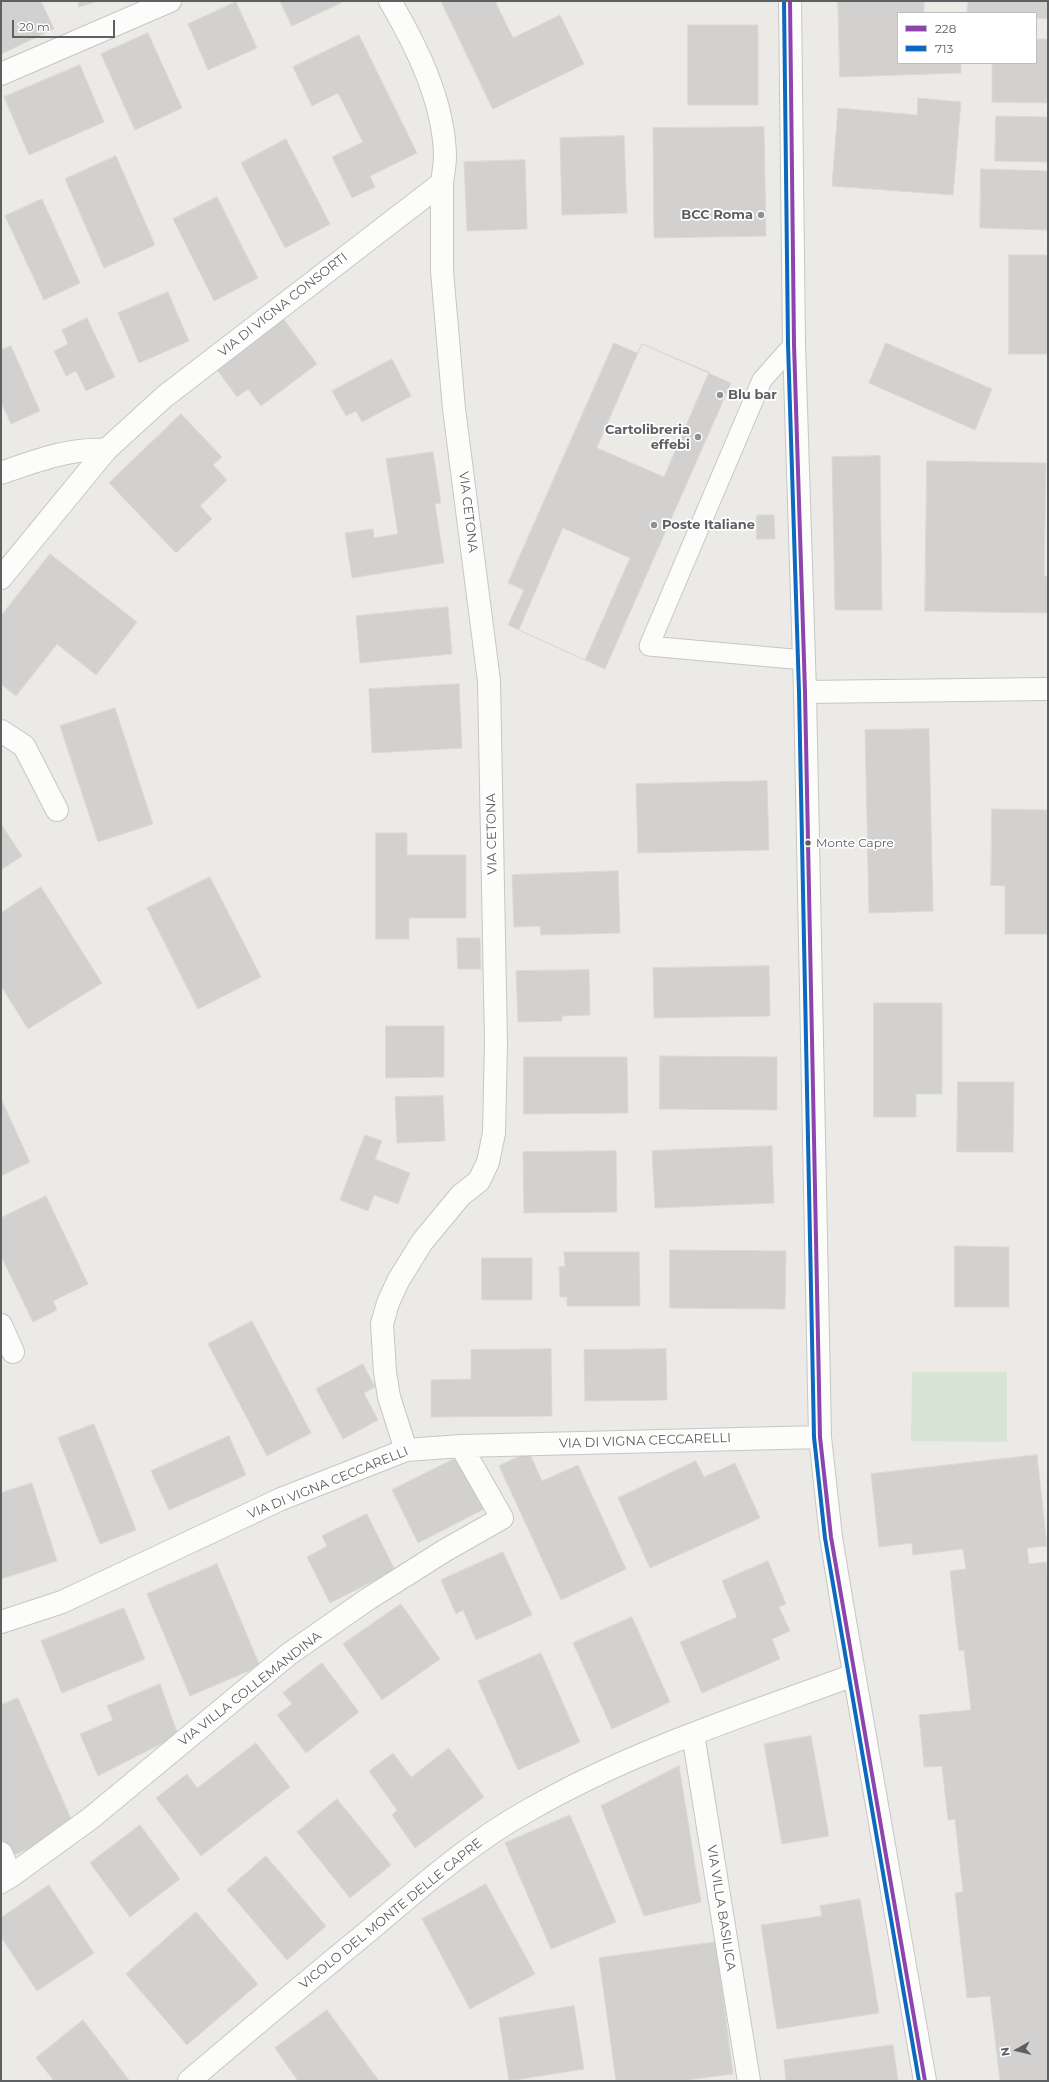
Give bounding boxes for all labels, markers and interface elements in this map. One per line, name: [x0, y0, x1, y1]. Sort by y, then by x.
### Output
scale bar: [14, 12, 117, 38]
legend: [897, 12, 1037, 64]
text: 20 m: [19, 19, 50, 34]
text: 228: [935, 21, 956, 36]
text: 713: [935, 41, 953, 56]
place label: BCC Roma: [681, 207, 753, 223]
marker: BCC Roma: [756, 210, 766, 220]
street label: VIA DI VIGNA CONSORTI: [215, 250, 351, 360]
place label: Blu bar: [728, 387, 777, 403]
marker: Blu bar: [715, 390, 725, 400]
place label: Cartolibreria effebi: [605, 422, 690, 453]
marker: Cartolibreria effebi: [693, 432, 703, 442]
street label: VIA CETONA: [455, 471, 481, 553]
place label: Poste Italiane: [662, 517, 755, 533]
marker: Poste Italiane: [649, 520, 659, 530]
street label: VIA CETONA: [483, 793, 501, 875]
place label: Monte Capre: [816, 836, 894, 850]
marker: Monte Capre: [803, 838, 813, 848]
street label: VIA DI VIGNA CECCARELLI: [559, 1430, 731, 1452]
street label: VIA DI VIGNA CECCARELLI: [245, 1444, 411, 1522]
street label: VIA VILLA COLLEMANDINA: [175, 1628, 325, 1750]
street label: VICOLO DEL MONTE DELLE CAPRE: [296, 1835, 486, 1993]
street label: VIA VILLA BASILICA: [703, 1844, 739, 1972]
north arrow: [997, 2030, 1037, 2070]
text: N: [998, 2046, 1013, 2057]

